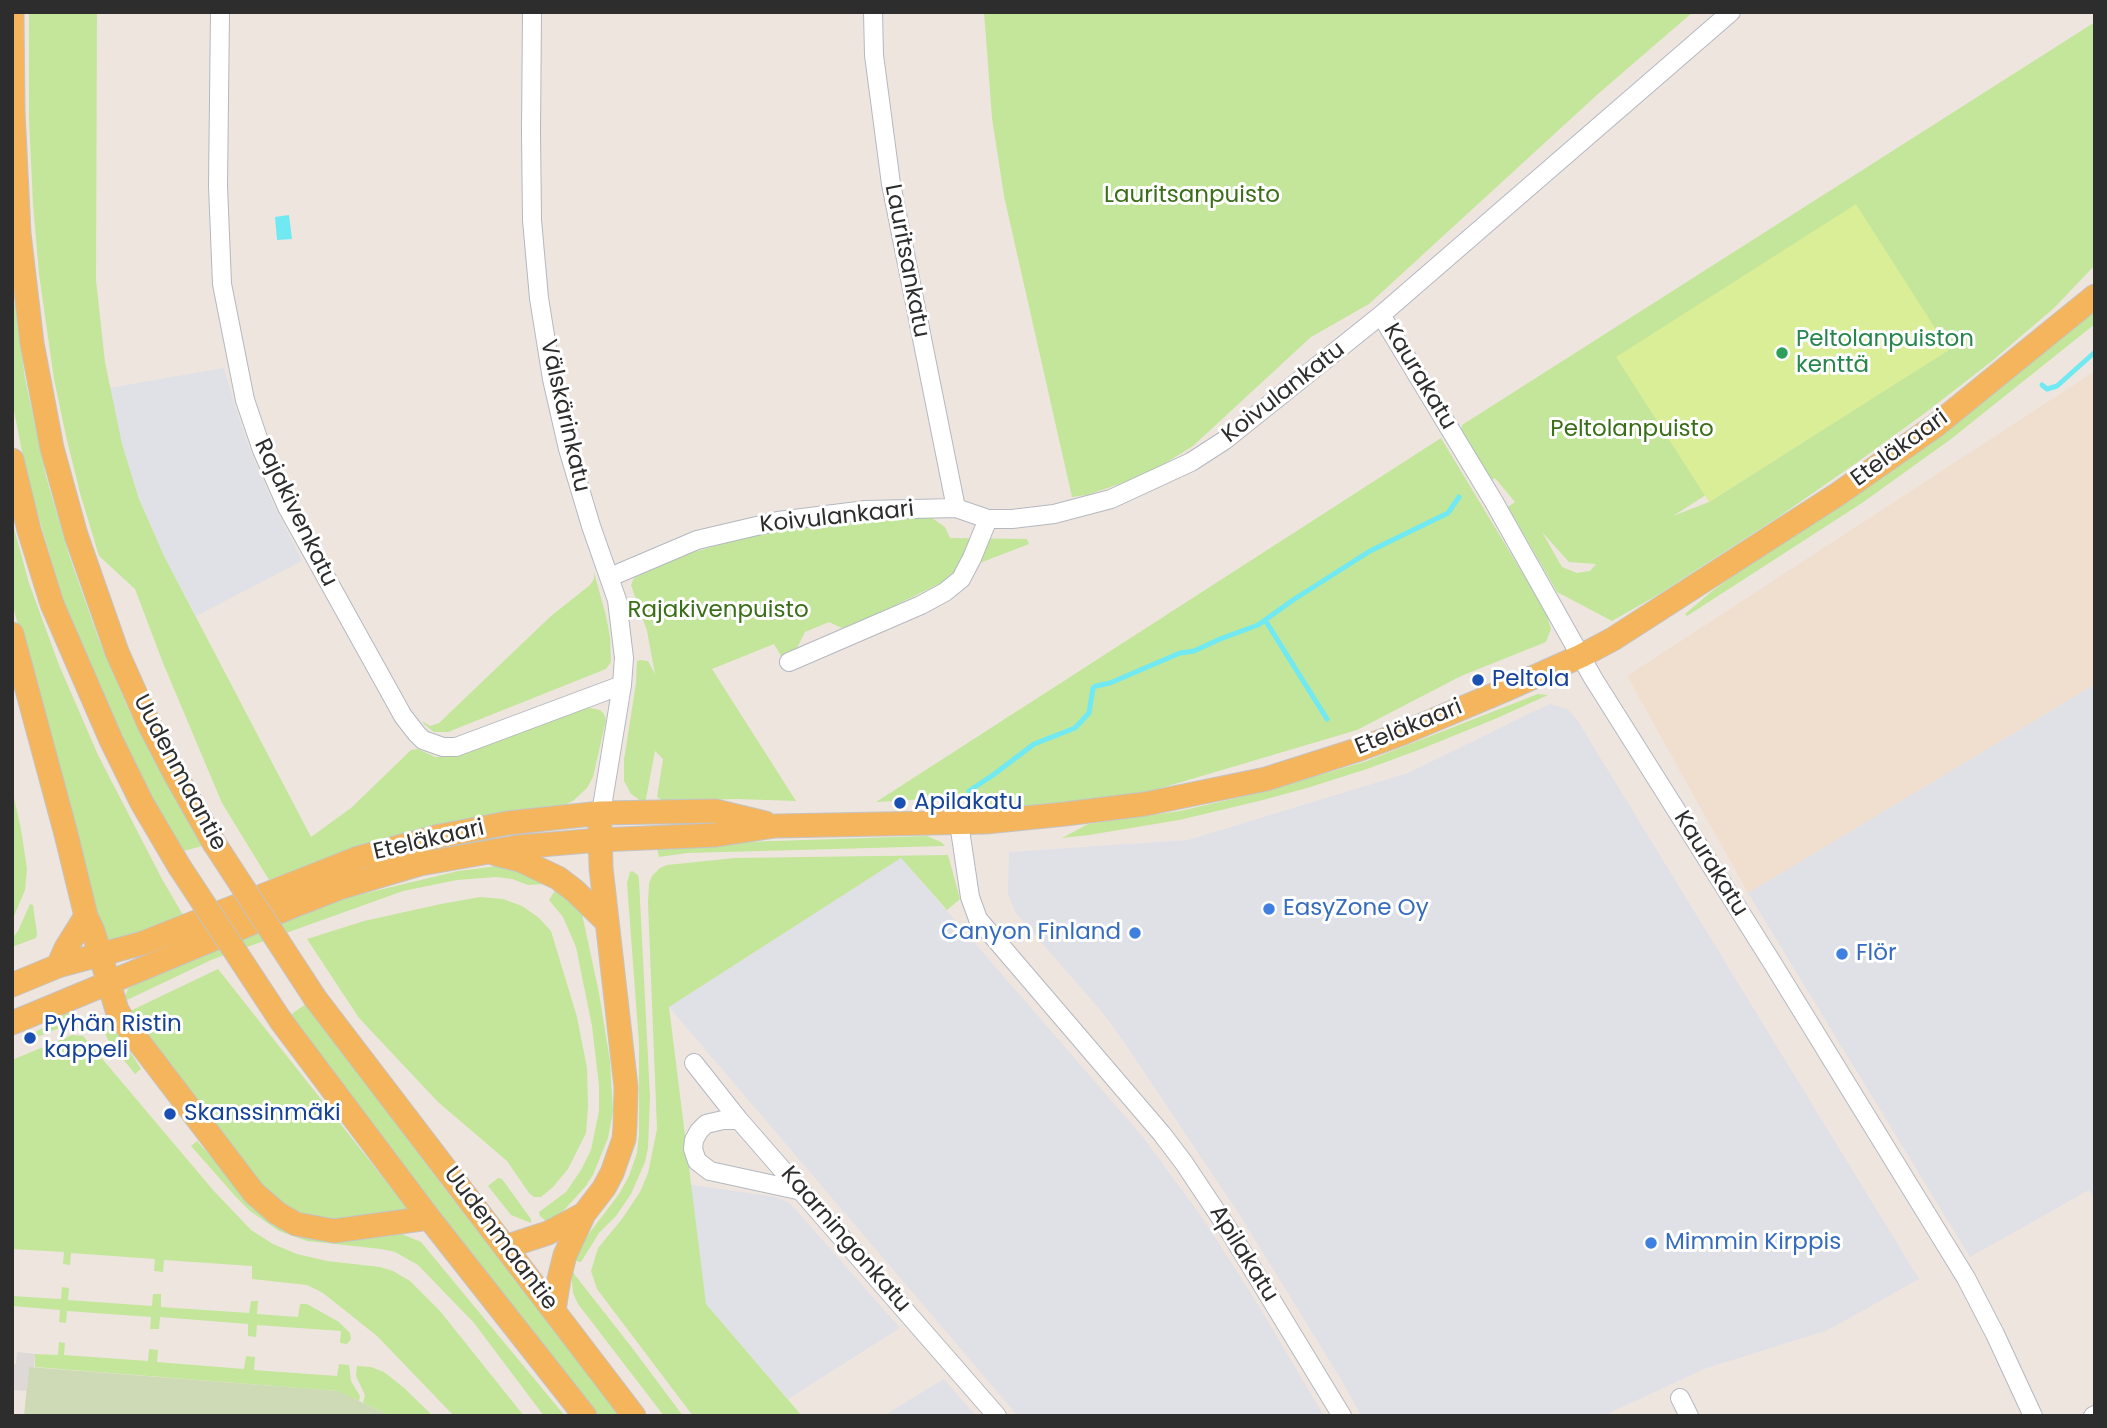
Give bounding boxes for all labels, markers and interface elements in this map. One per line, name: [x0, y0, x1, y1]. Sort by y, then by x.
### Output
street label: Lauritsankatu: [878, 182, 934, 340]
park label: Lauritsanpuisto: [1104, 182, 1280, 210]
street label: Kaurakatu: [1377, 319, 1461, 435]
place label: Peltolanpuiston kenttä: [1796, 326, 1974, 380]
street label: Välskärinkatu: [533, 337, 595, 495]
street label: Koivulankatu: [1217, 337, 1351, 449]
marker: Peltolanpuiston kenttä: [1774, 345, 1790, 361]
street label: Eteläkaari: [1846, 405, 1954, 493]
park label: Peltolanpuisto: [1550, 416, 1714, 444]
street label: Rajakivenkatu: [247, 435, 343, 591]
street label: Koivulankaari: [759, 496, 915, 540]
park label: Rajakivenpuisto: [627, 597, 809, 625]
place label: Peltola: [1492, 666, 1570, 694]
marker: Peltola: [1470, 672, 1486, 688]
street label: Uudenmaantie: [126, 690, 232, 856]
street label: Eteläkaari: [1352, 694, 1466, 762]
place label: Apilakatu: [914, 789, 1022, 817]
marker: Apilakatu: [892, 795, 908, 811]
street label: Kaurakatu: [1667, 806, 1753, 922]
street label: Eteläkaari: [371, 815, 487, 867]
place label: EasyZone Oy: [1283, 895, 1429, 923]
marker: EasyZone Oy: [1261, 901, 1277, 917]
place label: Canyon Finland: [941, 919, 1121, 947]
marker: Canyon Finland: [1127, 925, 1143, 941]
place label: Flör: [1856, 940, 1897, 968]
marker: Flör: [1834, 946, 1850, 962]
place label: Pyhän Ristin kappeli: [44, 1011, 182, 1065]
marker: Pyhän Ristin kappeli: [22, 1030, 38, 1046]
place label: Skanssinmäki: [184, 1100, 341, 1128]
marker: Skanssinmäki: [162, 1106, 178, 1122]
street label: Uudenmaantie: [437, 1162, 563, 1316]
street label: Kaarningonkatu: [774, 1162, 916, 1318]
street label: Apilakatu: [1203, 1201, 1283, 1307]
place label: Mimmin Kirppis: [1665, 1229, 1841, 1257]
marker: Mimmin Kirppis: [1643, 1235, 1659, 1251]

